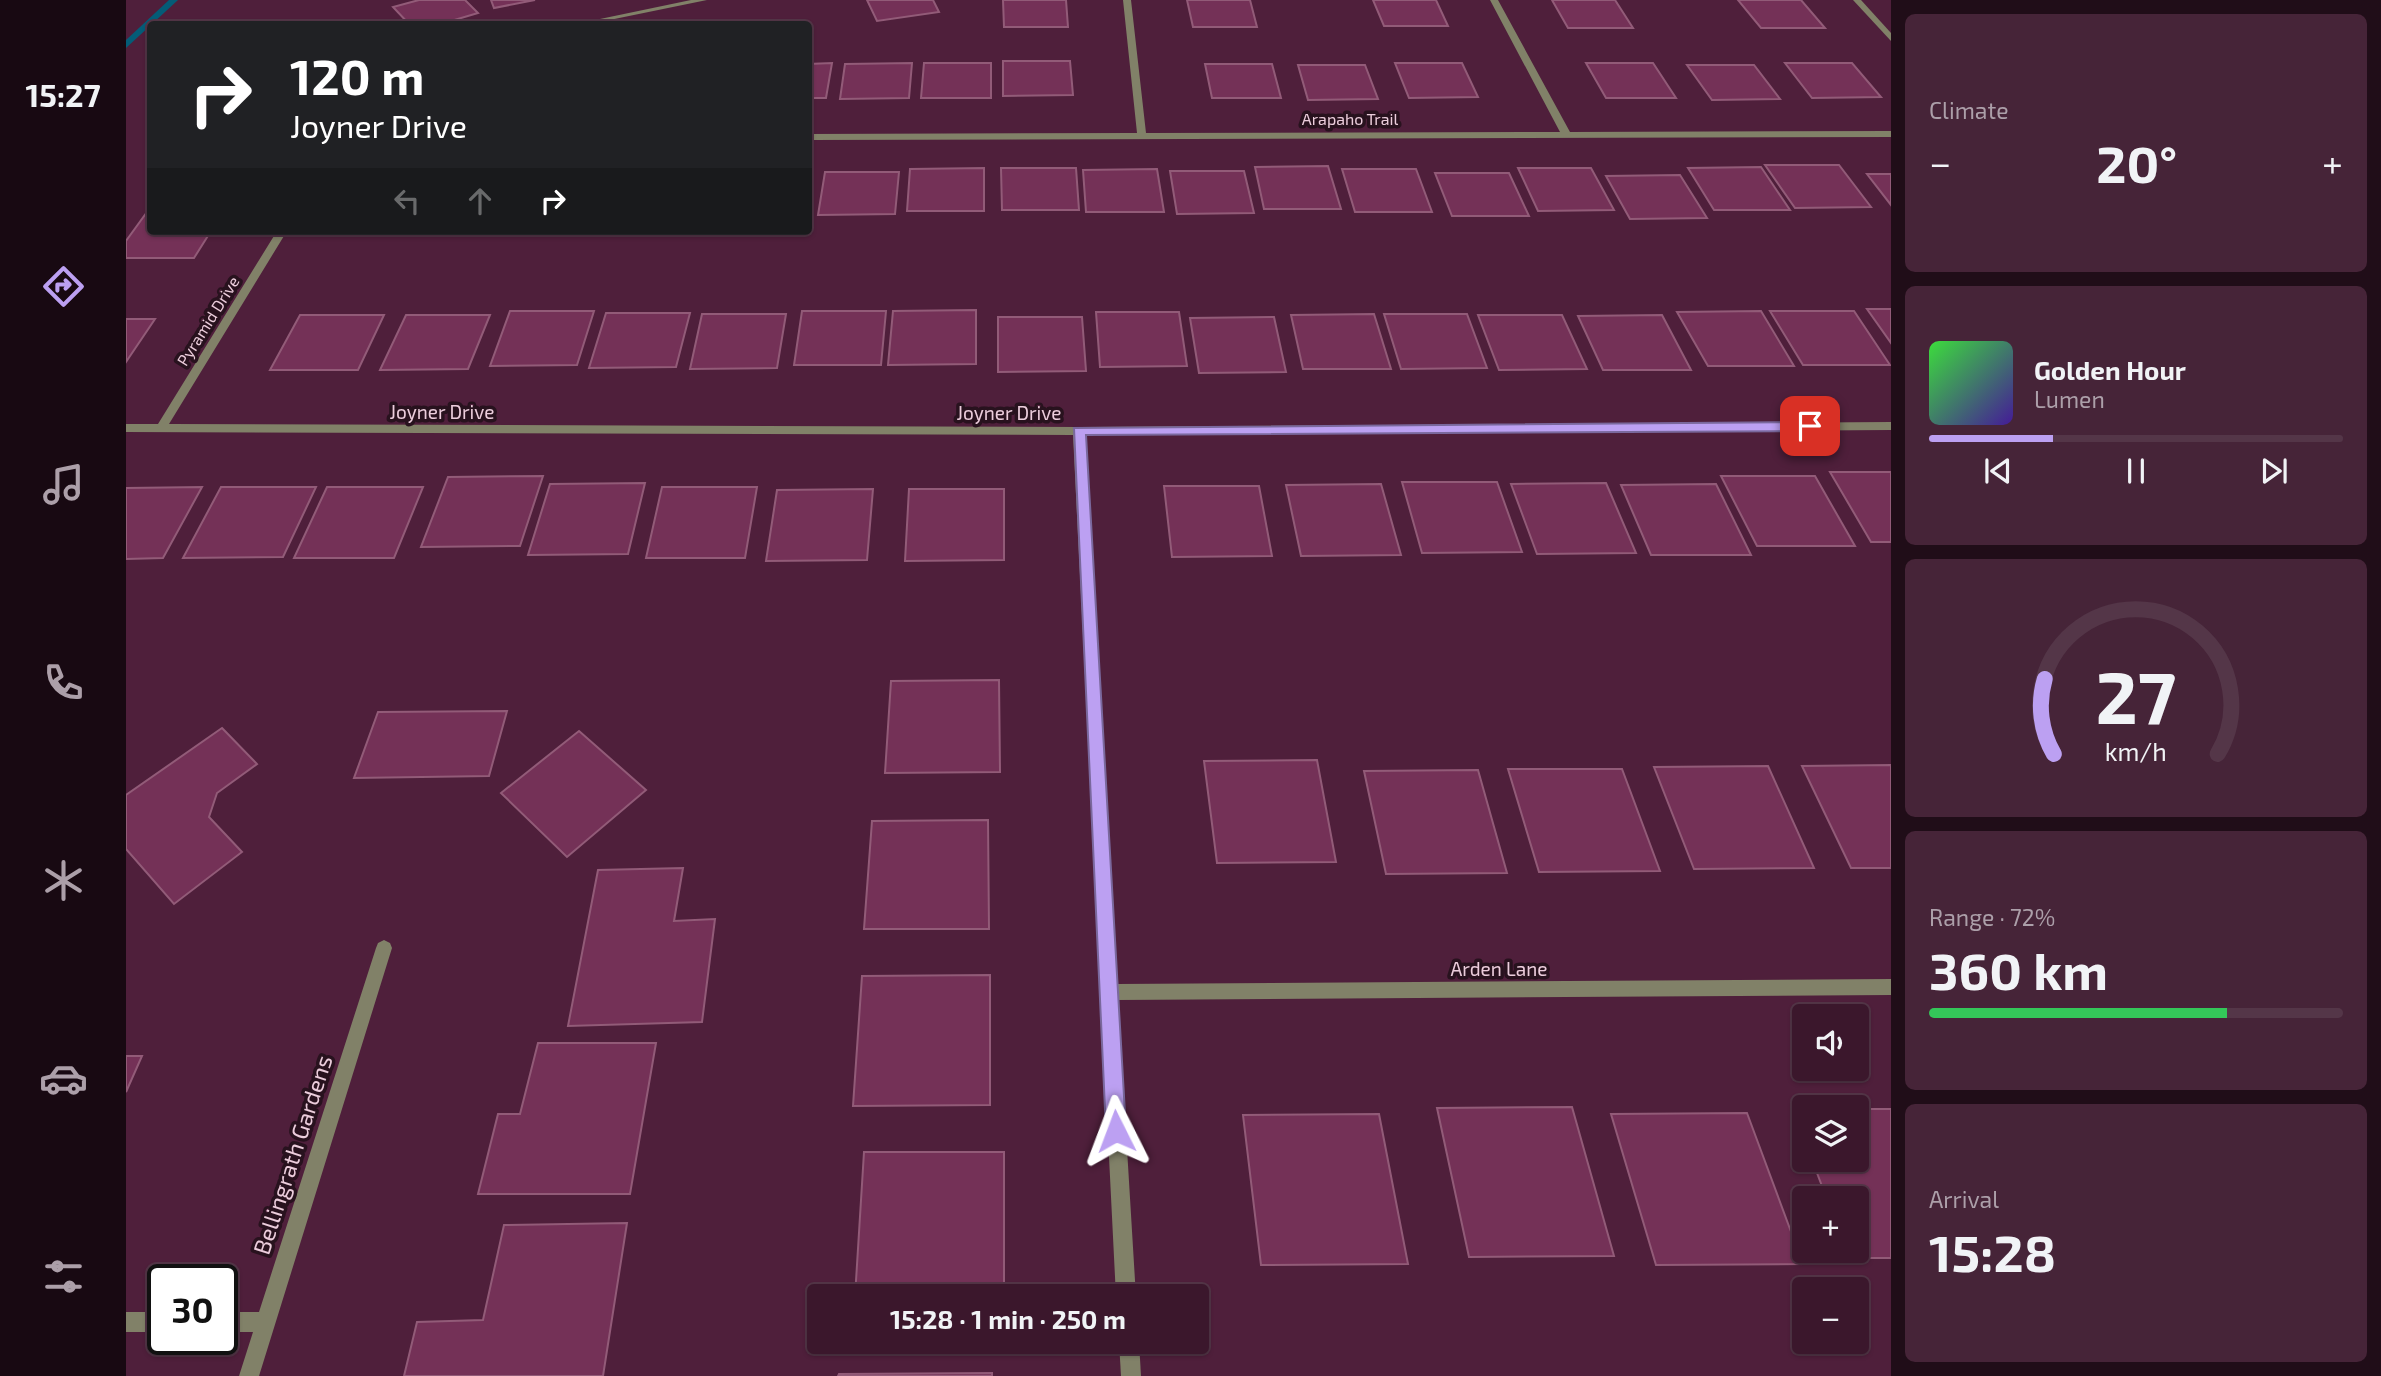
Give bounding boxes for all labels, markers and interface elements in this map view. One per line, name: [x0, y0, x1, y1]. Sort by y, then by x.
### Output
text: 120 m: [290, 46, 424, 105]
icon: right: [175, 49, 266, 140]
text: 15:27: [25, 75, 101, 113]
text: Climate: [1929, 96, 2009, 124]
text: Joyner Drive: [290, 106, 467, 144]
street label: Arapaho Trail: [1302, 109, 1399, 128]
text: 20°: [2096, 131, 2177, 193]
text: −: [1929, 139, 1951, 185]
text: +: [2322, 139, 2343, 185]
icon: left: [388, 182, 426, 220]
icon: ahead: [461, 182, 499, 220]
icon: right: [534, 182, 572, 220]
icon: directions: [39, 262, 88, 311]
street label: Pyramid Drive: [173, 273, 243, 369]
text: Golden Hour: [2034, 354, 2186, 385]
text: Lumen: [2034, 385, 2105, 413]
pin: [1780, 396, 1840, 456]
street label: Joyner Drive: [390, 400, 495, 423]
street label: Joyner Drive: [957, 401, 1062, 424]
icon: arrive: [1791, 407, 1829, 445]
icon: previous: [1979, 452, 2017, 490]
icon: pause: [2117, 452, 2155, 490]
icon: next: [2255, 452, 2293, 490]
icon: music: [39, 460, 88, 509]
text: 27: [2096, 651, 2176, 739]
icon: phone: [39, 658, 88, 707]
text: km/h: [2105, 736, 2167, 766]
icon: climate: [39, 856, 88, 905]
text: Range · 72%: [1929, 903, 2055, 931]
text: 360 km: [1929, 938, 2108, 1000]
street label: Arden Lane: [1450, 957, 1548, 980]
map controls: [1792, 1004, 1869, 1354]
button: sound: [1792, 1004, 1869, 1081]
street label: Bellingrath Gardens: [247, 1051, 337, 1258]
icon: car: [39, 1054, 88, 1103]
position arrow: [1079, 1094, 1153, 1168]
button: layers: [1792, 1095, 1869, 1172]
text: Arrival: [1929, 1185, 1999, 1213]
button: +: [1792, 1186, 1869, 1263]
text: 15:28: [1929, 1220, 2056, 1282]
icon: filters: [39, 1252, 88, 1301]
speed limit sign: 30: [147, 1264, 238, 1355]
button: −: [1792, 1277, 1869, 1354]
text: 15:28 · 1 min · 250 m: [890, 1303, 1126, 1334]

